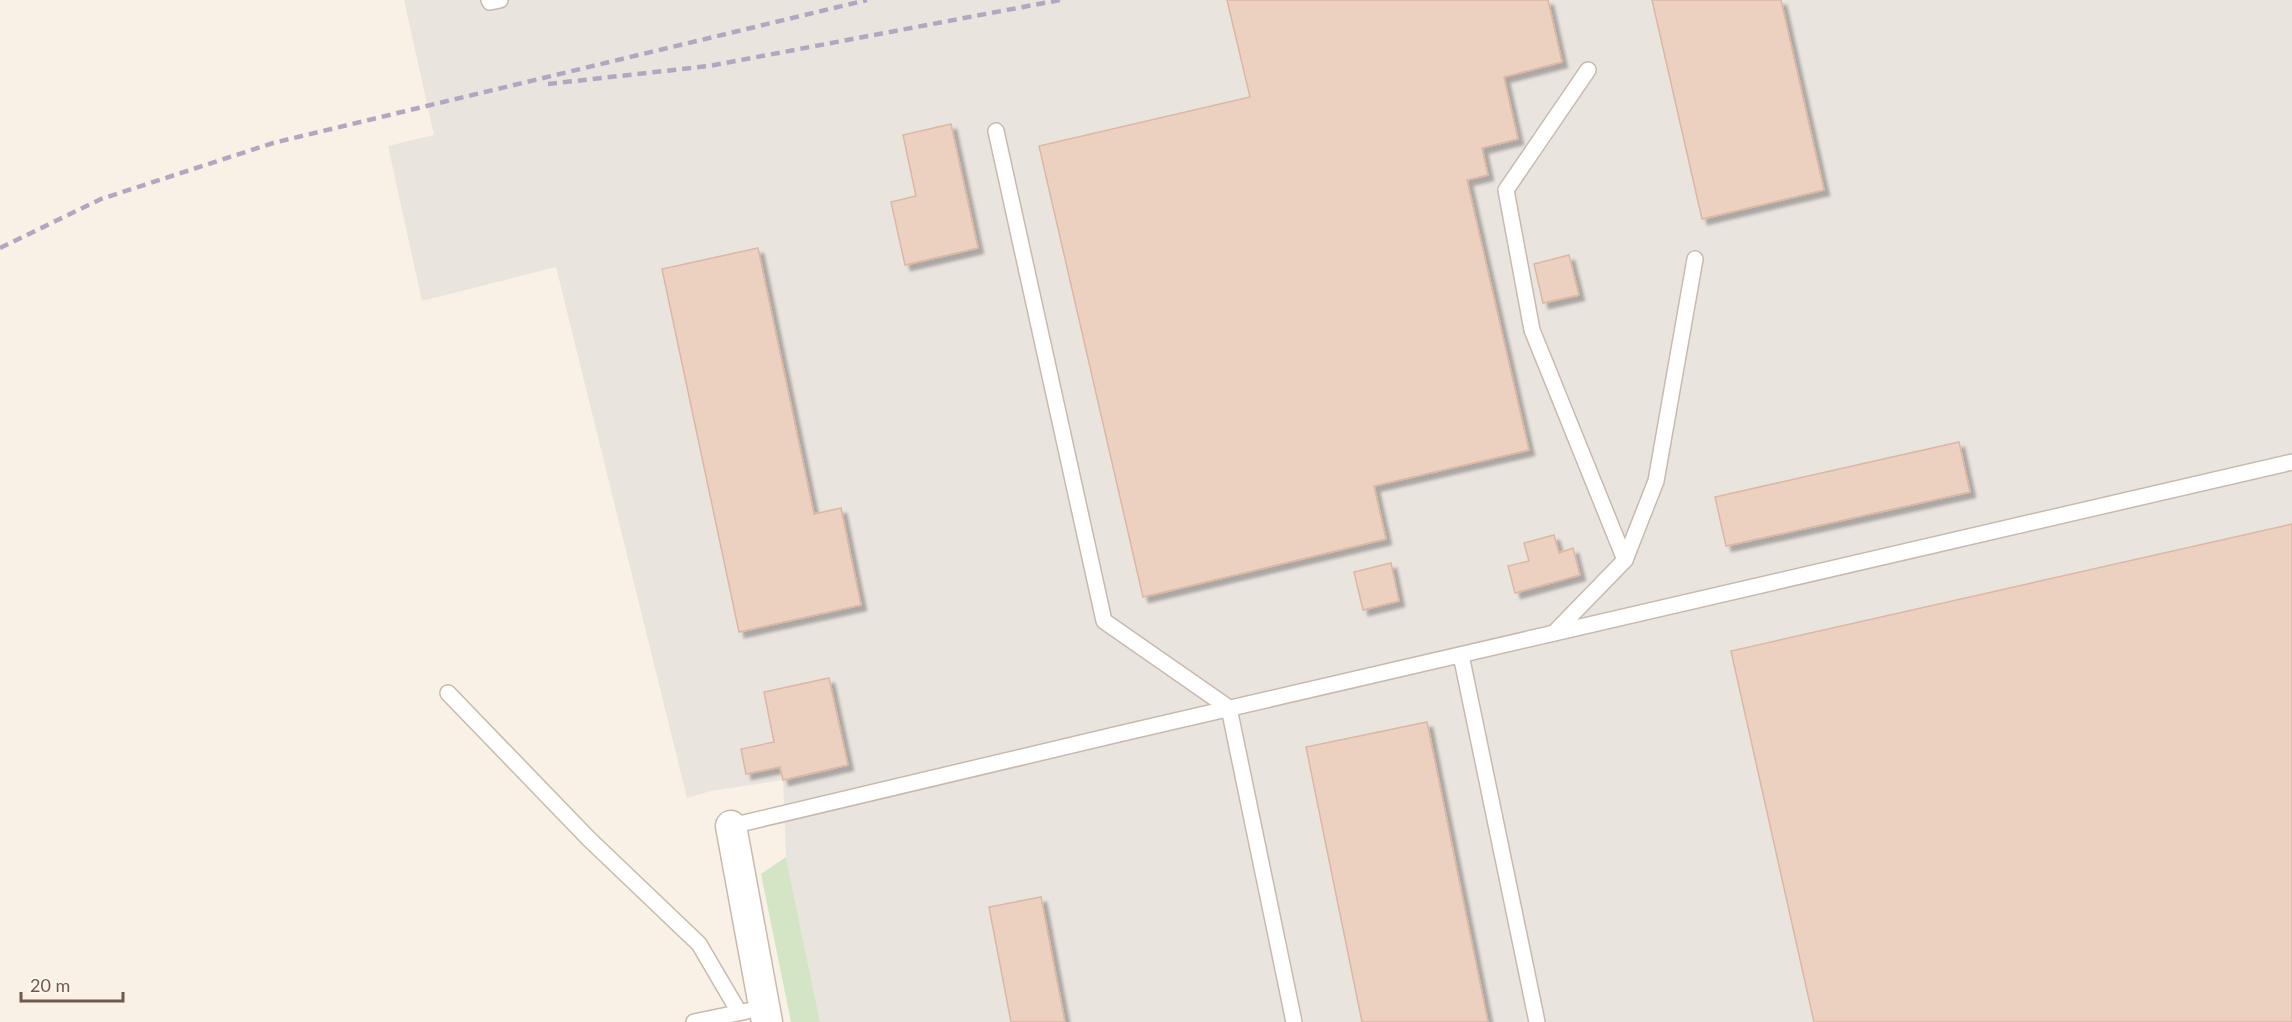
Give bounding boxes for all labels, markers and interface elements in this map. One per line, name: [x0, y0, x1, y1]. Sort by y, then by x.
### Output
scale bar: [21, 965, 123, 1003]
text: 20 m: [30, 974, 70, 996]

